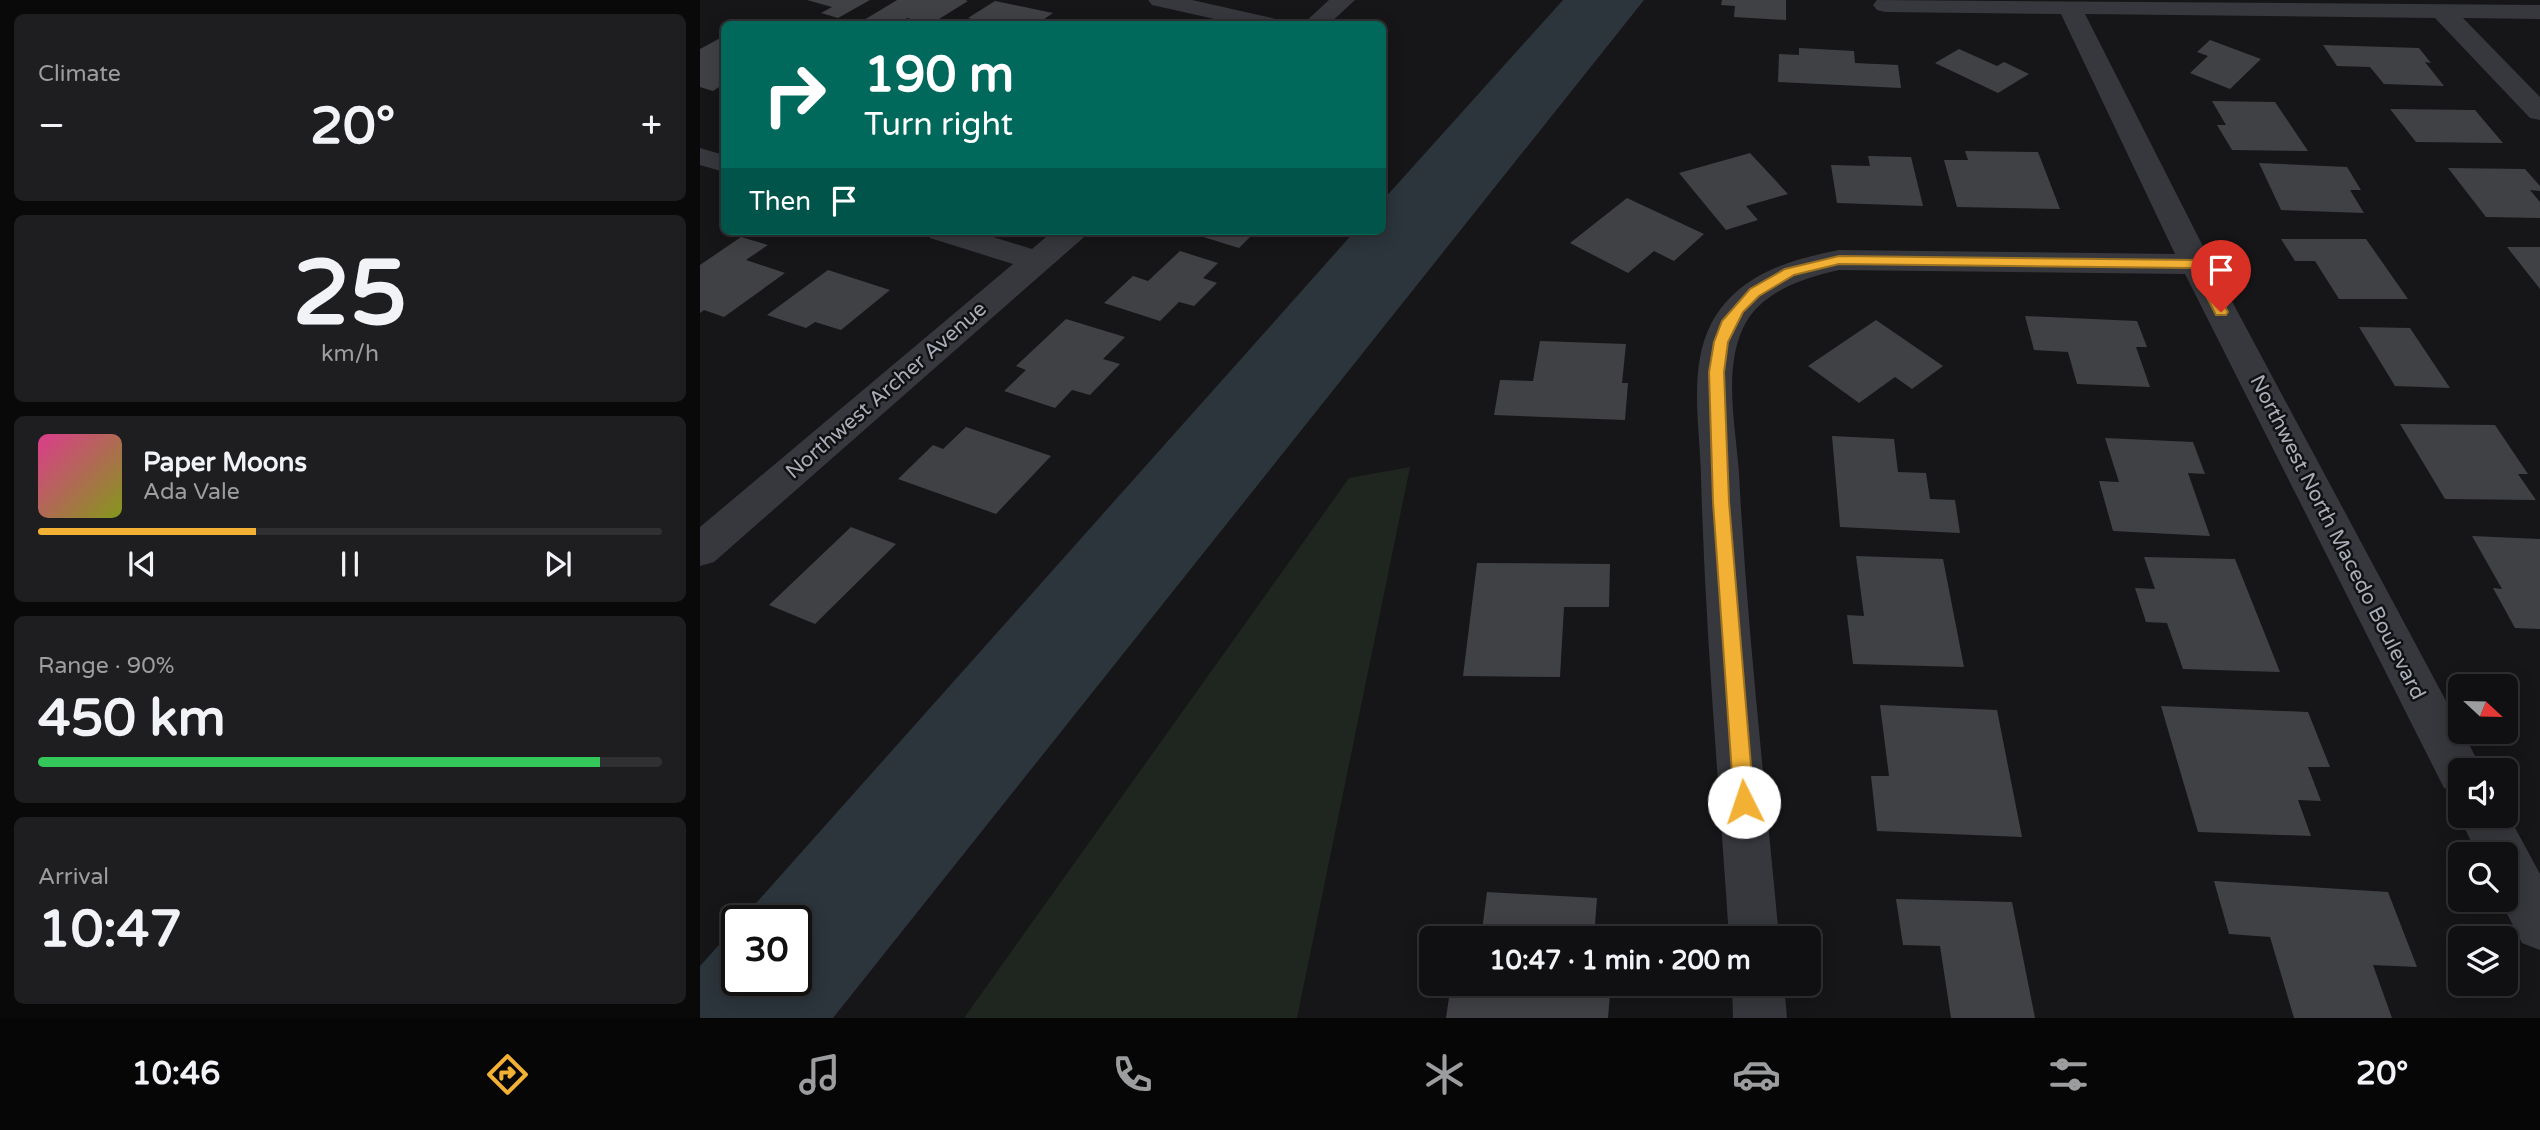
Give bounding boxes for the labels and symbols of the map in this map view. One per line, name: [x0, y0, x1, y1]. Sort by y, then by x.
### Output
pin: [2191, 240, 2251, 312]
street label: Northwest Archer Avenue: [781, 296, 992, 484]
street label: Northwest North Macedo Boulevard: [2245, 371, 2431, 704]
north arrow: [2448, 674, 2518, 744]
position arrow: [1707, 765, 1781, 839]
speed limit sign: 30: [721, 905, 812, 996]

